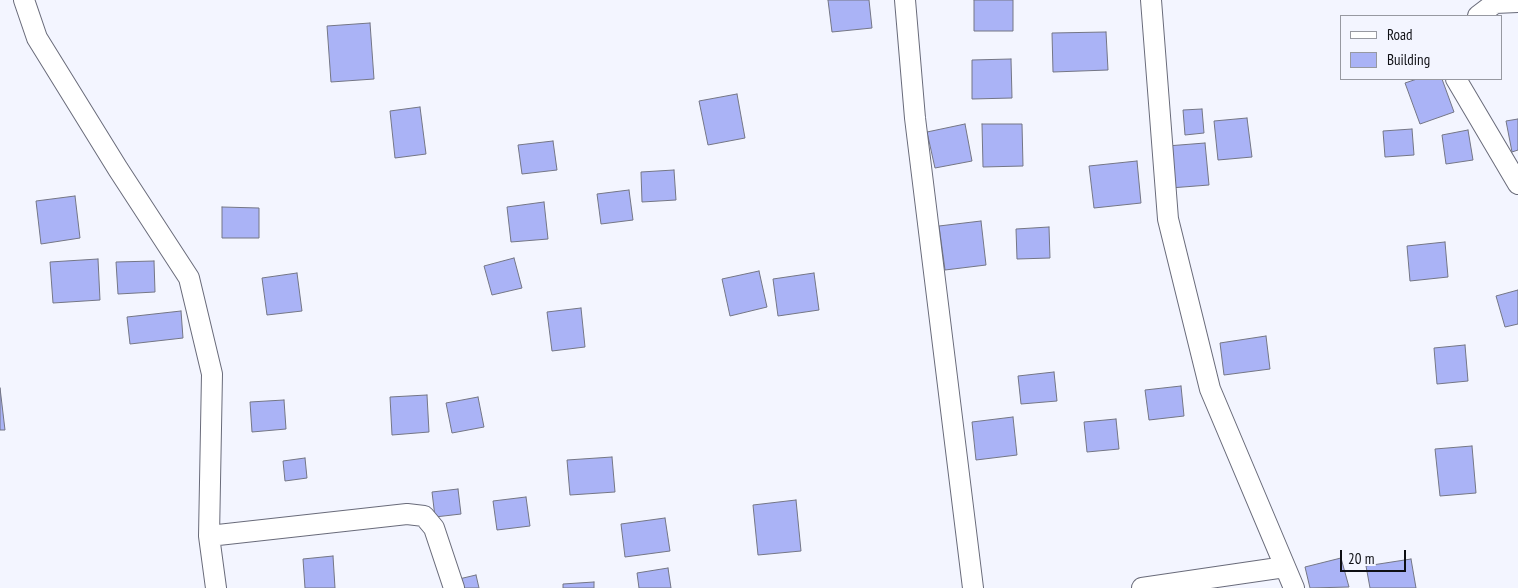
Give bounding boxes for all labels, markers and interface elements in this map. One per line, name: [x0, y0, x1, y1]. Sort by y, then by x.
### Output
legend: [1340, 15, 1503, 80]
text: Road: [1387, 25, 1413, 44]
text: Building: [1387, 50, 1430, 69]
scale bar: [1343, 540, 1409, 572]
text: 20 m: [1348, 549, 1374, 568]

